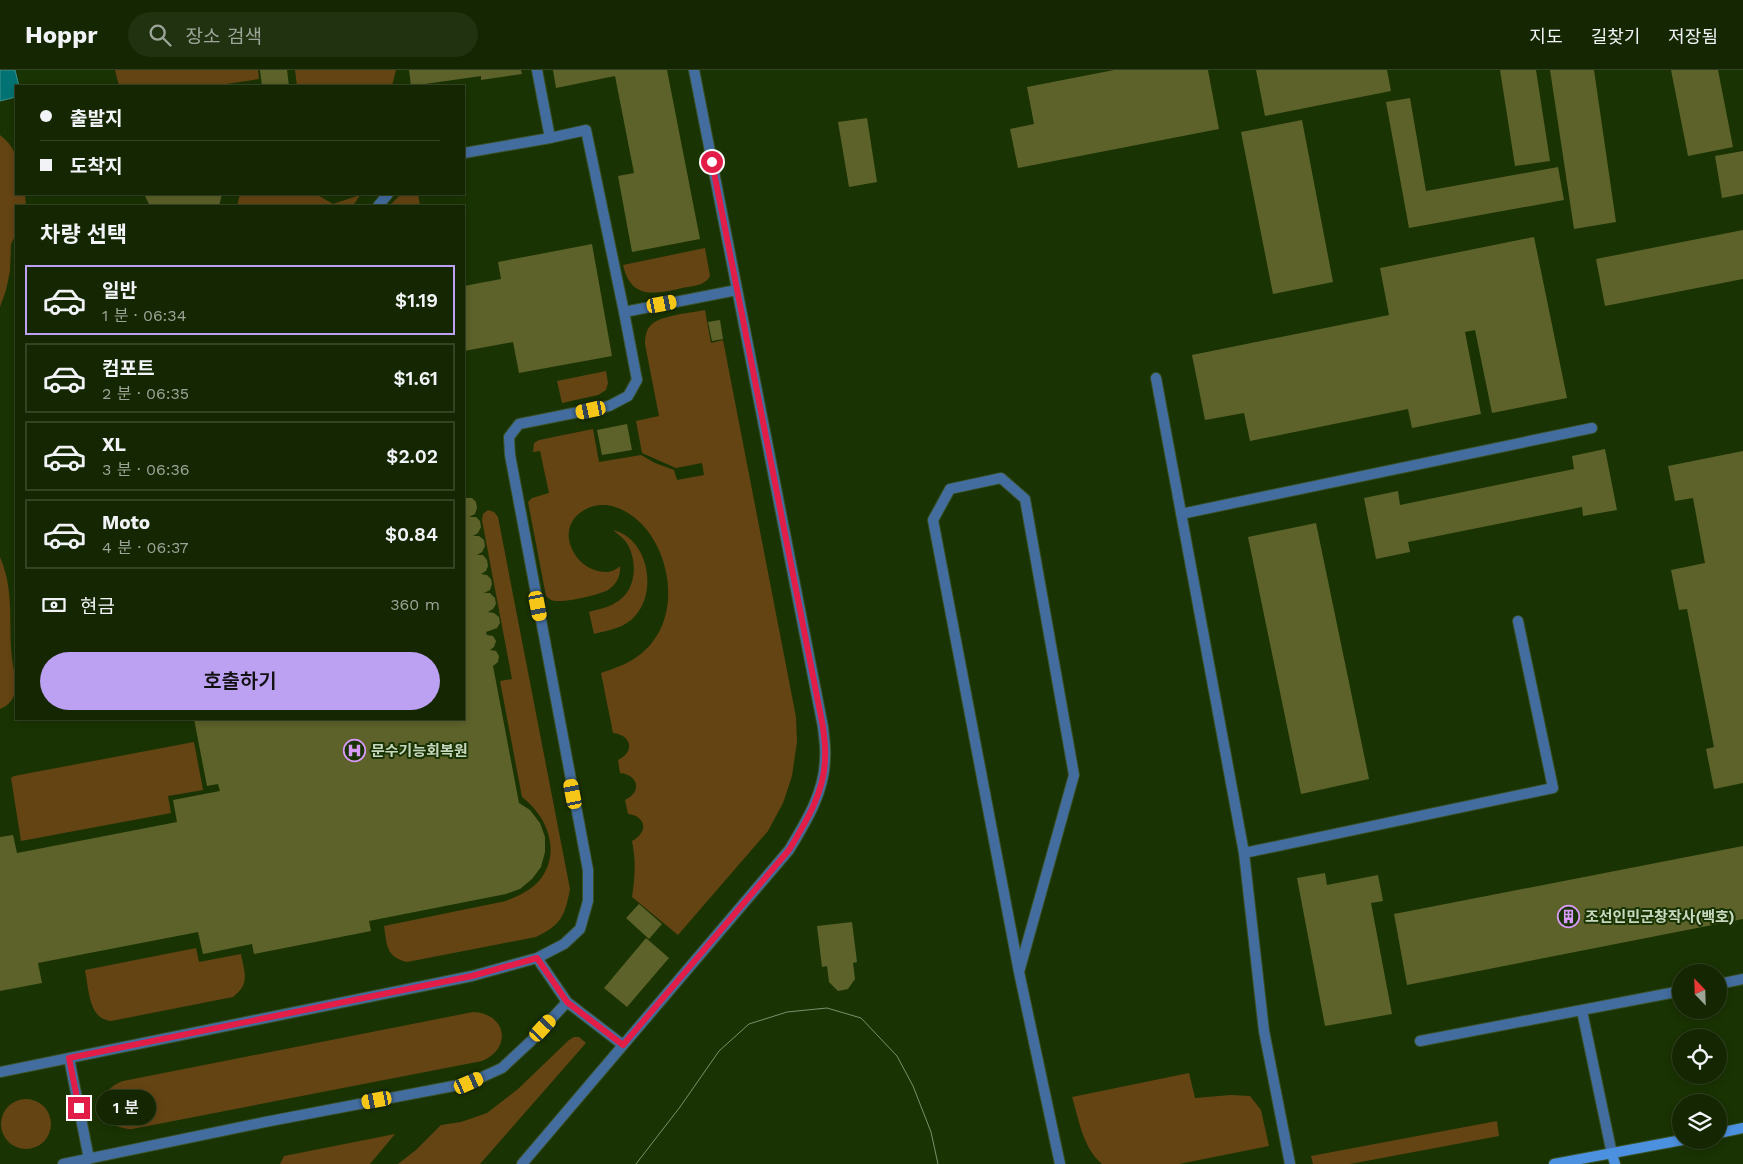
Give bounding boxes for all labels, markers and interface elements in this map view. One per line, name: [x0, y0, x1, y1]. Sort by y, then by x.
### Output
search box: [128, 12, 478, 57]
text: Hoppr: [25, 21, 98, 49]
icon: search: [146, 21, 174, 49]
text: 장소 검색: [186, 25, 262, 48]
text: 지도: [1530, 26, 1563, 47]
text: 길찾기: [1591, 26, 1640, 47]
text: 저장됨: [1668, 26, 1718, 47]
text: 출발지: [70, 107, 122, 130]
route start: [701, 151, 723, 173]
text: 도착지: [70, 155, 122, 178]
text: 차량 선택: [40, 222, 127, 247]
icon: car: [42, 278, 87, 323]
text: 일반: [102, 279, 137, 302]
text: $1.19: [395, 289, 438, 312]
car: [645, 294, 678, 314]
text: 1 분 · 06:34: [102, 306, 186, 325]
icon: car: [42, 356, 87, 401]
text: 컴포트: [102, 357, 154, 380]
text: $1.61: [394, 367, 438, 390]
text: 2 분 · 06:35: [102, 384, 189, 403]
car: [574, 400, 607, 420]
text: XL: [102, 433, 126, 456]
icon: car: [42, 434, 87, 479]
text: $2.02: [386, 445, 438, 468]
text: 3 분 · 06:36: [102, 460, 190, 479]
text: Moto: [102, 511, 150, 534]
icon: car: [42, 512, 87, 557]
text: $0.84: [385, 523, 438, 546]
text: 4 분 · 06:37: [102, 538, 189, 557]
car: [527, 590, 548, 622]
icon: cash: [40, 591, 68, 619]
text: 현금: [80, 595, 115, 618]
text: 360 m: [390, 595, 440, 614]
button: 호출하기: [40, 652, 440, 710]
hospital icon: 문수기능회복원: [343, 739, 367, 763]
place label: 문수기능회복원: [371, 742, 468, 760]
car: [562, 778, 583, 810]
building icon: 조선인민군창작사(백호): [1557, 905, 1581, 929]
place label: 조선인민군창작사(백호): [1585, 908, 1735, 926]
north arrow: [1672, 964, 1728, 1019]
map controls: [1672, 964, 1727, 1149]
car: [527, 1012, 558, 1044]
button: locate: [1672, 1029, 1727, 1084]
car: [452, 1070, 485, 1096]
callout: 1 분: [96, 1090, 156, 1126]
car: [360, 1090, 393, 1110]
button: layers: [1672, 1094, 1727, 1149]
route end: [68, 1097, 90, 1119]
text: 1 분: [113, 1098, 139, 1117]

